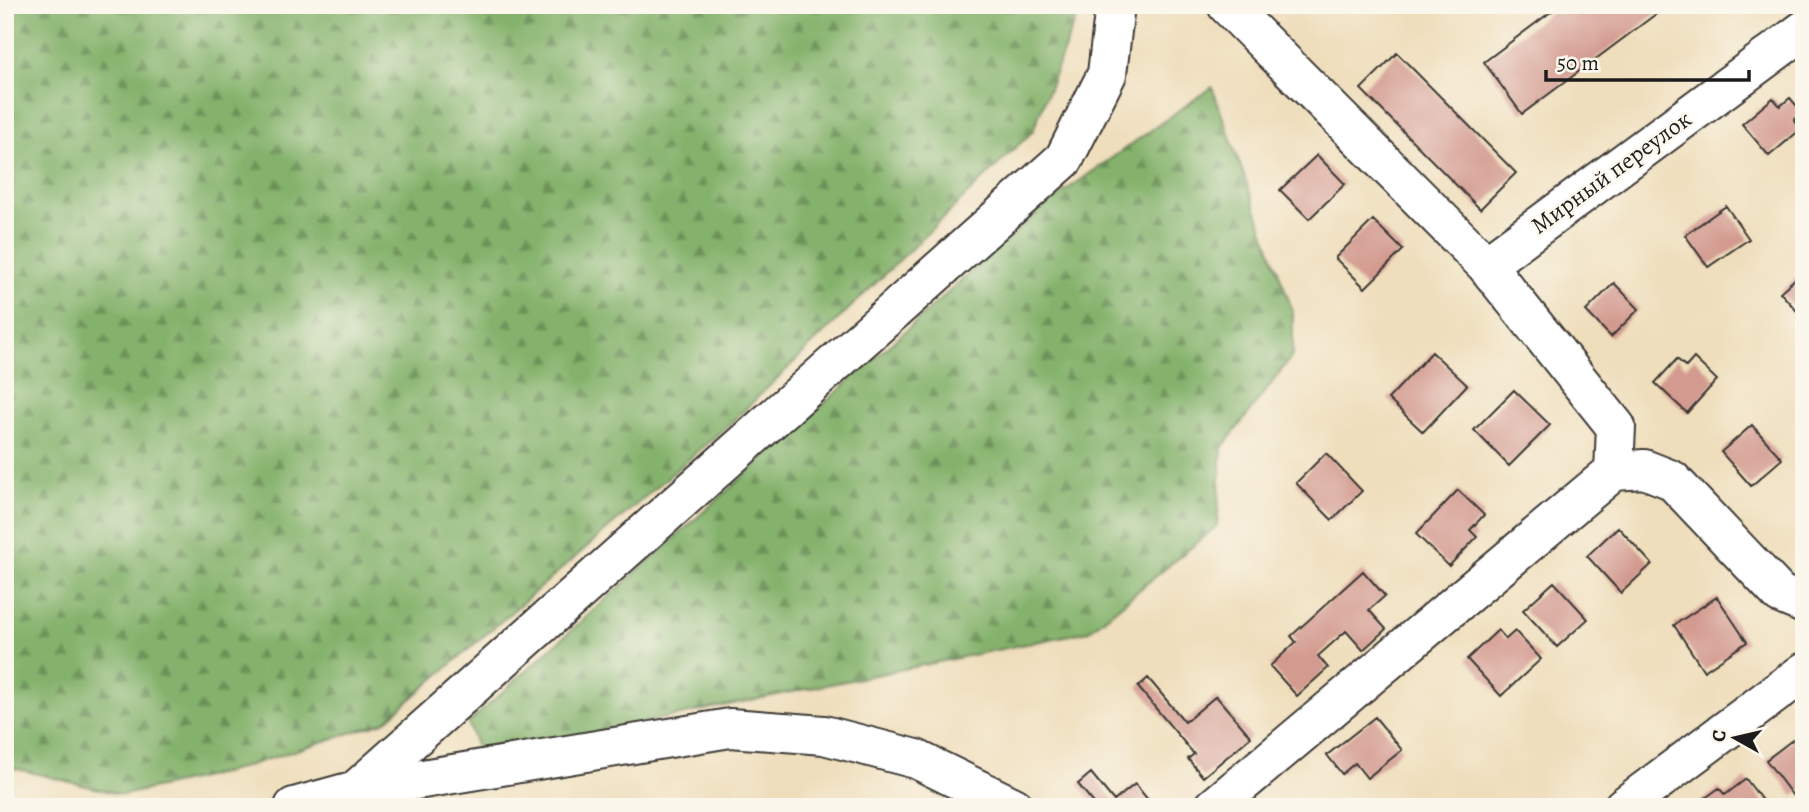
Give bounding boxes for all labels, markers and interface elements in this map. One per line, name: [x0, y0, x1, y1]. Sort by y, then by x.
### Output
scale bar: [1546, 38, 1750, 82]
text: 50 m: [1557, 49, 1599, 77]
street label: Мирный переулок: [1524, 103, 1698, 241]
north arrow: [1700, 704, 1770, 774]
text: С: [1705, 728, 1733, 743]

